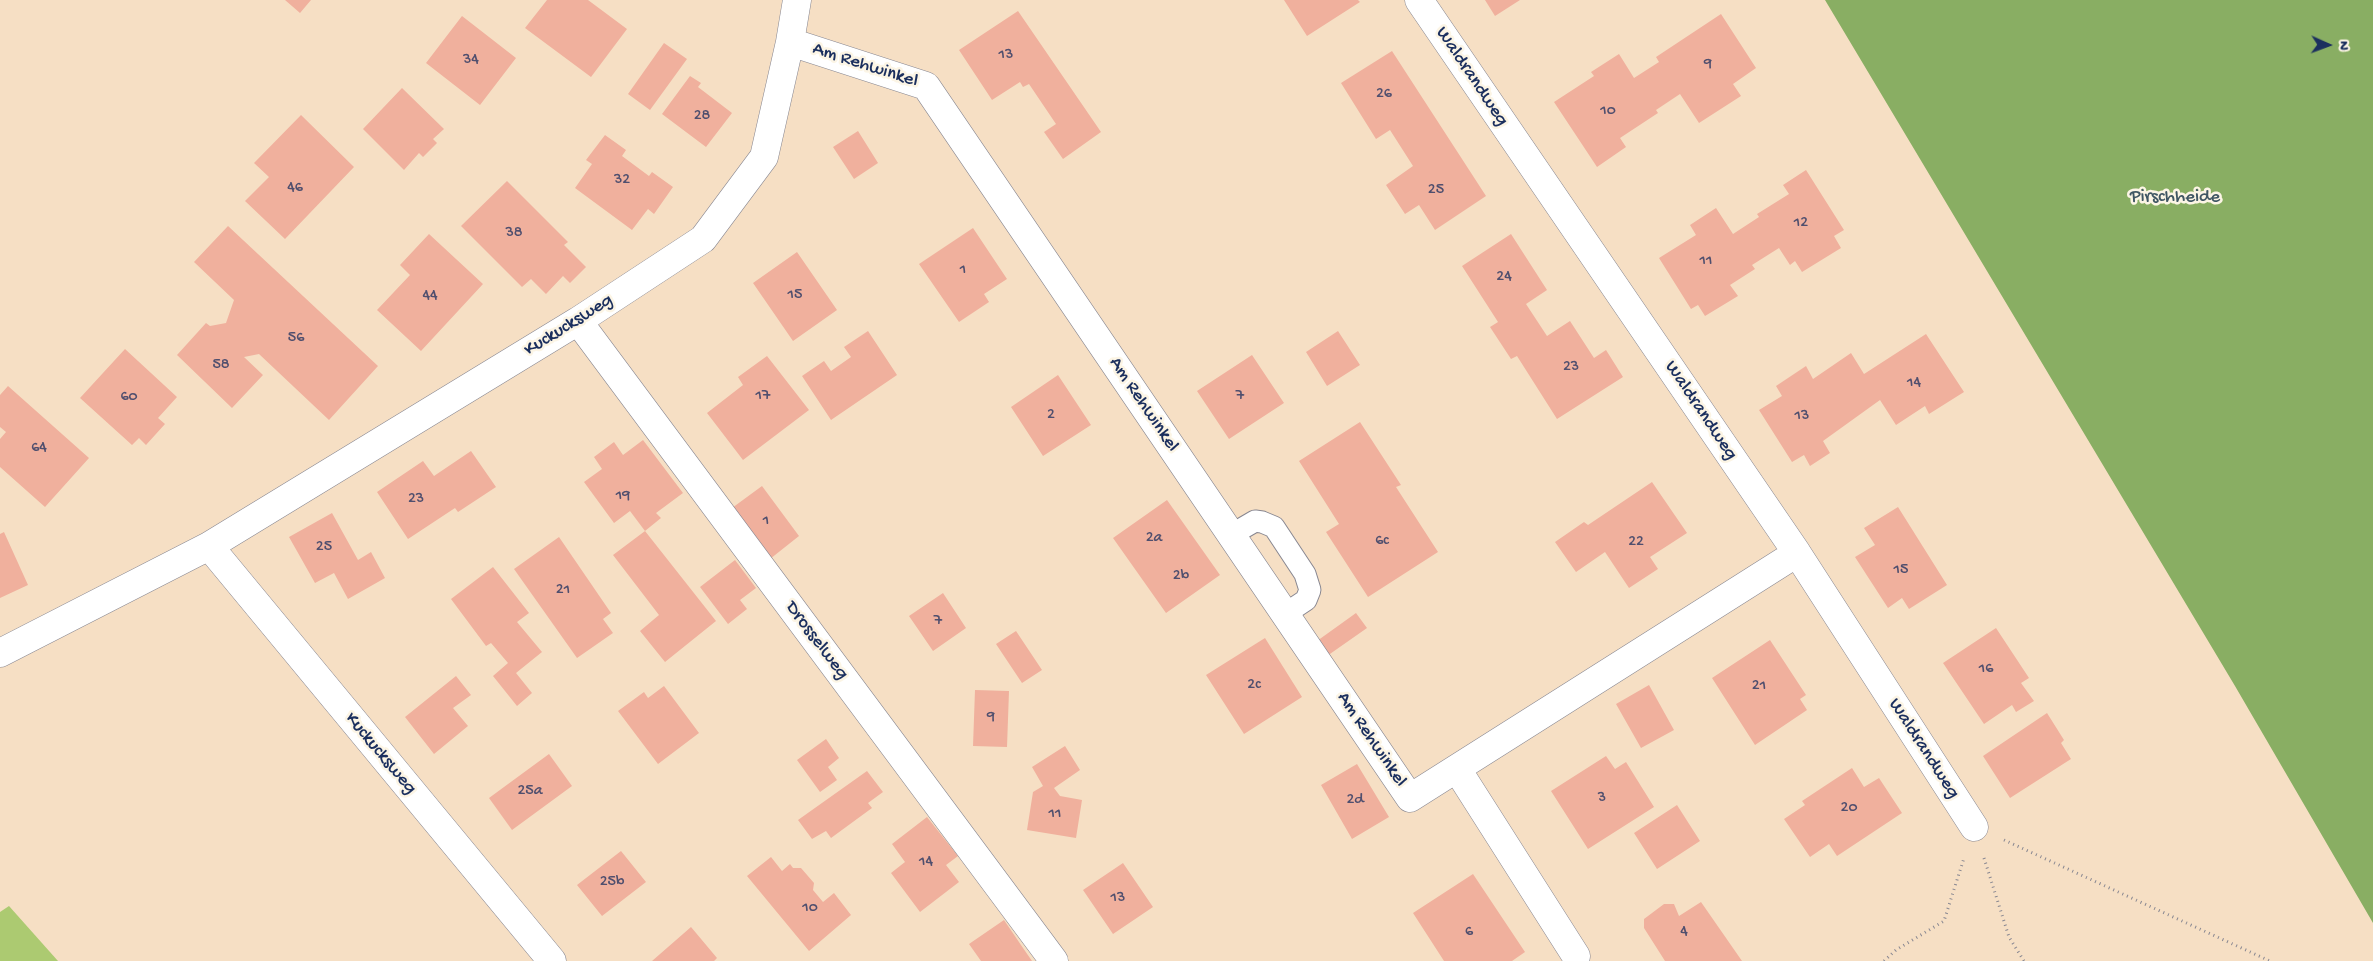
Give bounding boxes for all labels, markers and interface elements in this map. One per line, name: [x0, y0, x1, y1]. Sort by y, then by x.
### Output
north arrow: [2303, 20, 2353, 70]
street label: Waldrandweg: [1429, 23, 1513, 131]
street label: Am Rehwinkel: [809, 38, 921, 94]
text: N: [2335, 41, 2352, 50]
house number: 13: [999, 46, 1013, 66]
house number: 34: [463, 51, 479, 71]
house number: 9: [1704, 55, 1712, 75]
house number: 26: [1376, 85, 1392, 105]
house number: 10: [1600, 102, 1616, 122]
house number: 28: [694, 107, 710, 127]
house number: 32: [614, 171, 630, 191]
house number: 46: [287, 179, 303, 199]
house number: 25: [1428, 181, 1444, 201]
park label: Pirschheide: [2130, 187, 2220, 209]
house number: 12: [1794, 214, 1808, 234]
house number: 38: [505, 224, 523, 244]
house number: 11: [1700, 252, 1712, 272]
house number: 1: [960, 261, 966, 281]
house number: 24: [1496, 268, 1512, 288]
house number: 15: [788, 286, 802, 306]
house number: 44: [422, 287, 438, 307]
street label: Kuckucksweg: [520, 290, 618, 362]
house number: 56: [288, 329, 304, 349]
street label: Am Rehwinkel: [1103, 353, 1183, 457]
house number: 58: [212, 356, 230, 376]
street label: Waldrandweg: [1658, 357, 1742, 465]
house number: 23: [1563, 358, 1579, 378]
house number: 14: [1907, 374, 1921, 394]
house number: 17: [756, 387, 770, 407]
house number: 7: [1236, 387, 1244, 407]
house number: 60: [120, 388, 138, 408]
house number: 2: [1047, 406, 1055, 426]
house number: 13: [1795, 407, 1809, 427]
house number: 64: [31, 439, 47, 459]
house number: 19: [616, 487, 630, 507]
house number: 23: [408, 490, 424, 510]
house number: 1: [763, 512, 769, 532]
house number: 2a: [1146, 529, 1162, 549]
house number: 6c: [1375, 532, 1389, 552]
house number: 22: [1628, 533, 1644, 553]
house number: 25: [316, 538, 332, 558]
house number: 15: [1894, 561, 1908, 581]
house number: 2b: [1173, 567, 1189, 587]
house number: 21: [556, 581, 570, 601]
street label: Drosselweg: [779, 597, 853, 685]
house number: 7: [934, 612, 942, 632]
house number: 16: [1979, 660, 1993, 680]
house number: 2c: [1247, 676, 1261, 696]
house number: 21: [1752, 677, 1766, 697]
street label: Am Rehwinkel: [1331, 688, 1411, 792]
street label: Waldrandweg: [1882, 695, 1964, 803]
street label: Kuckucksweg: [339, 708, 421, 800]
house number: 9: [987, 708, 995, 728]
house number: 25a: [517, 782, 543, 802]
house number: 3: [1598, 789, 1606, 809]
house number: 2d: [1346, 791, 1364, 811]
house number: 20: [1841, 799, 1857, 819]
house number: 11: [1049, 805, 1061, 825]
house number: 14: [919, 853, 933, 873]
house number: 25b: [600, 873, 624, 893]
house number: 13: [1111, 889, 1125, 909]
house number: 10: [802, 899, 818, 919]
house number: 6: [1465, 923, 1473, 943]
house number: 4: [1680, 923, 1688, 943]

